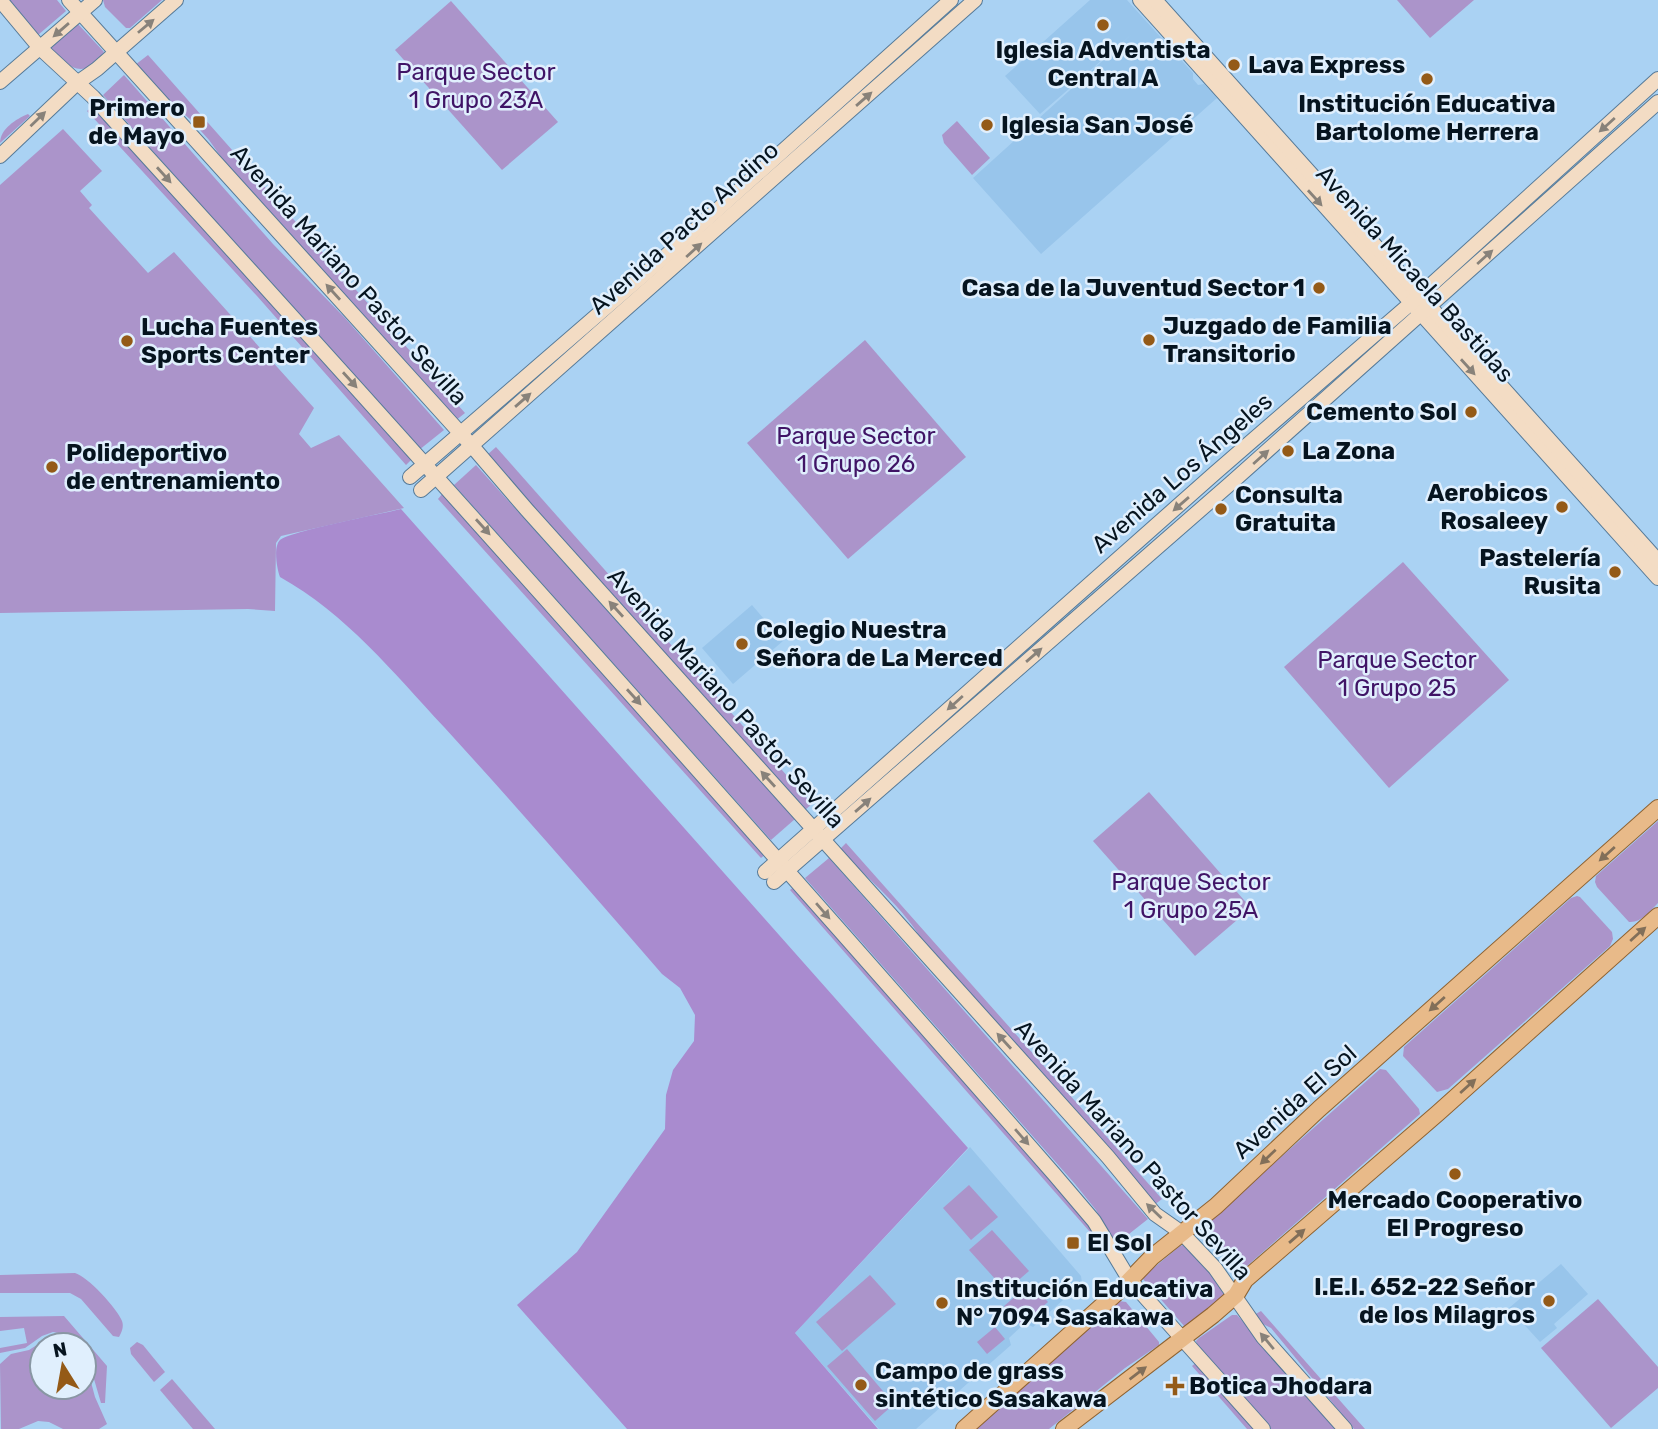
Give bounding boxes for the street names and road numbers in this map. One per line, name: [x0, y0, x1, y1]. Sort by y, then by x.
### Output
street label: Avenida Pacto Andino: [584, 136, 784, 320]
street label: Avenida Mariano Pastor Sevilla: [225, 139, 473, 411]
street label: Avenida Micaela Bastidas: [1310, 160, 1520, 388]
street label: Avenida Los Ángeles: [1086, 387, 1278, 559]
street label: Avenida Mariano Pastor Sevilla: [602, 562, 850, 834]
street label: Avenida Mariano Pastor Sevilla: [1009, 1014, 1257, 1286]
street label: Avenida El Sol: [1228, 1039, 1362, 1165]

